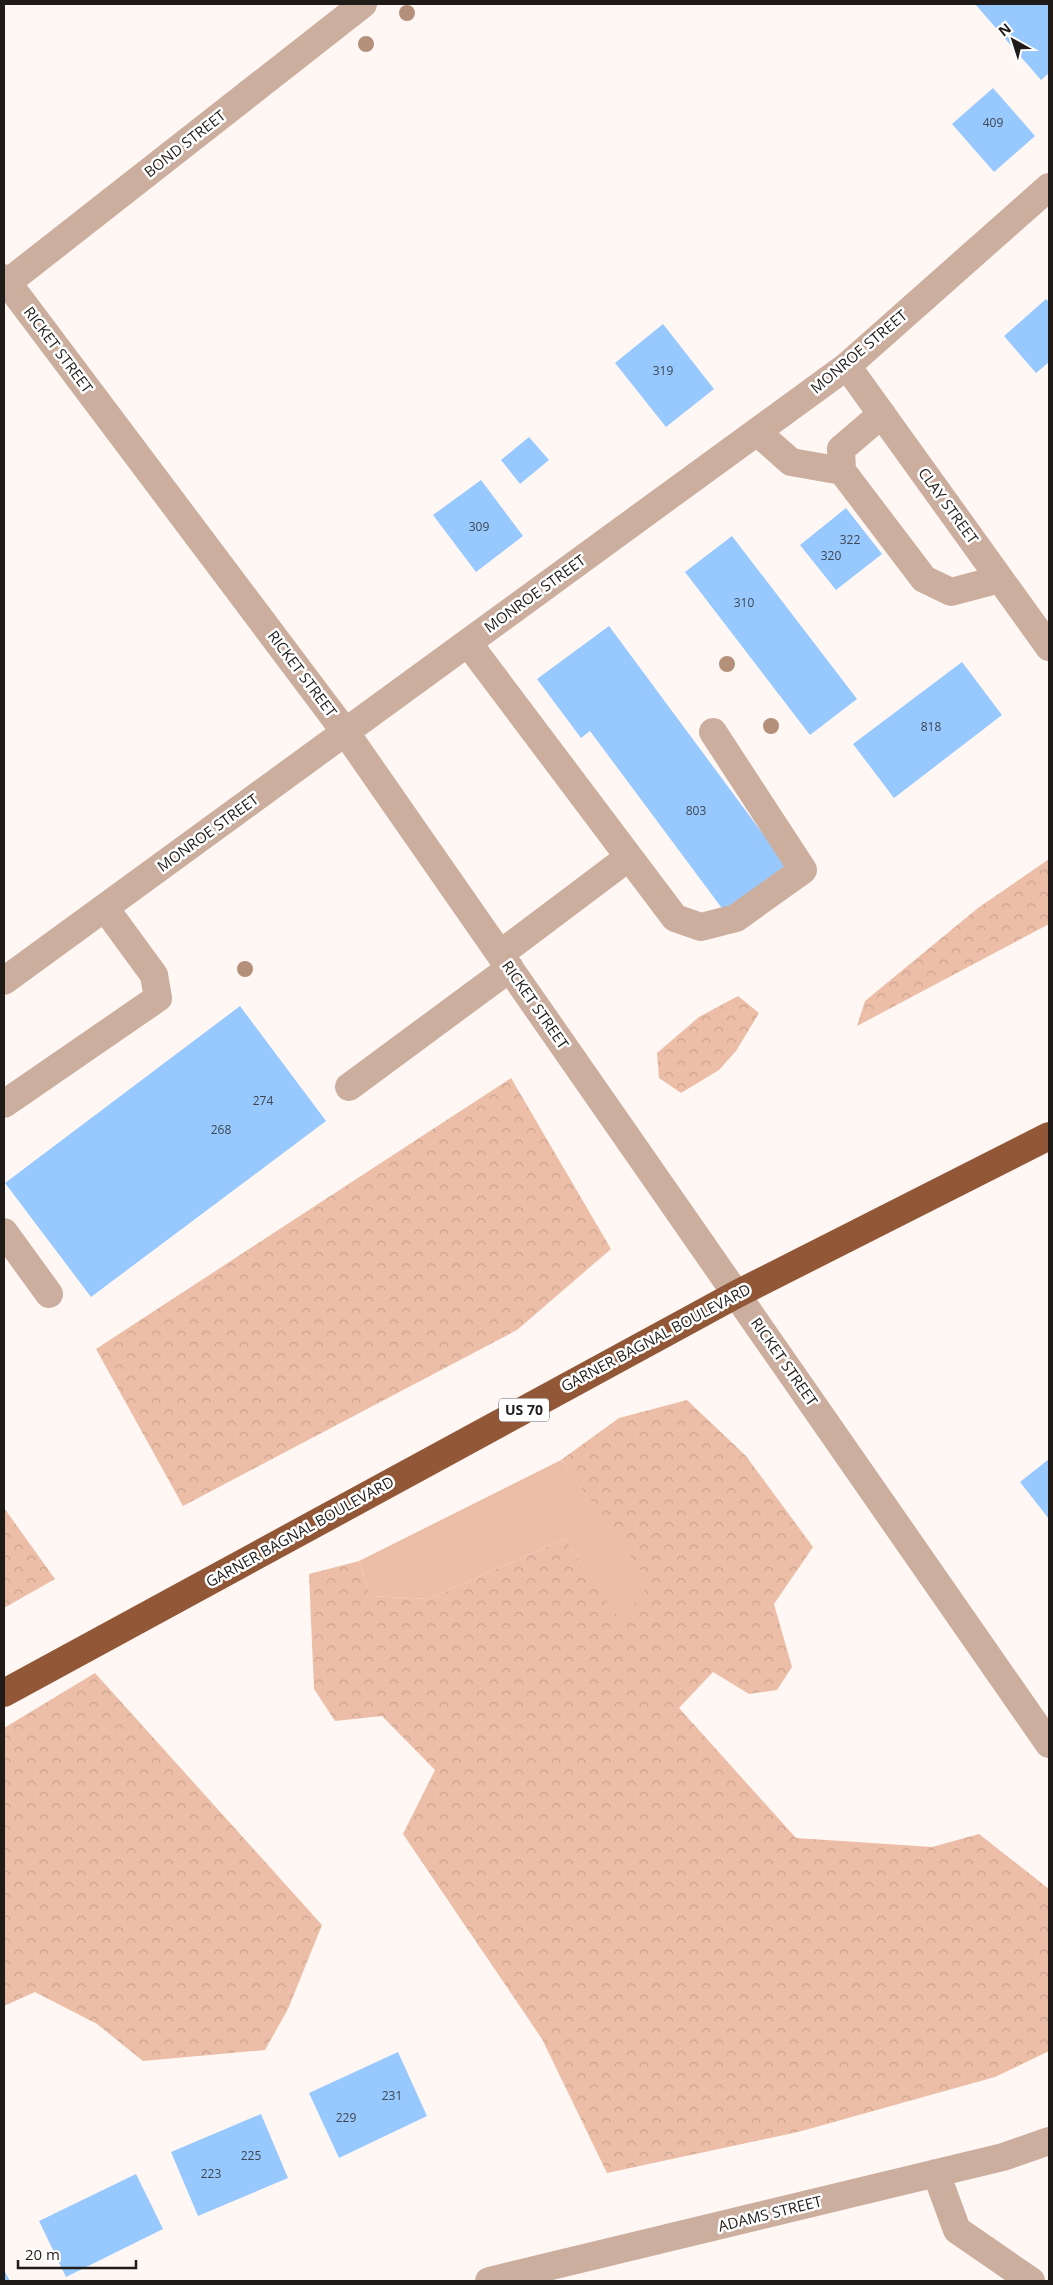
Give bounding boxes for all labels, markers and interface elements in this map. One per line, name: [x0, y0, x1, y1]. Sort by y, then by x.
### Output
north arrow: [988, 15, 1038, 65]
text: N: [994, 19, 1015, 40]
street label: BOND STREET: [140, 105, 230, 181]
house number: 409: [983, 114, 1003, 131]
street label: RICKET STREET: [20, 302, 98, 397]
street label: MONROE STREET: [806, 304, 911, 398]
house number: 319: [653, 362, 673, 379]
street label: CLAY STREET: [914, 463, 984, 548]
house number: 309: [469, 518, 489, 535]
house number: 322: [840, 531, 860, 548]
house number: 320: [821, 547, 841, 564]
street label: MONROE STREET: [480, 549, 590, 637]
house number: 310: [734, 594, 754, 611]
street label: RICKET STREET: [264, 626, 342, 721]
house number: 818: [921, 718, 941, 735]
street label: MONROE STREET: [153, 788, 263, 876]
house number: 803: [686, 802, 706, 819]
street label: RICKET STREET: [498, 956, 574, 1053]
house number: 274: [253, 1092, 273, 1109]
house number: 268: [211, 1121, 231, 1138]
street label: GARNER BAGNAL BOULEVARD: [557, 1279, 754, 1396]
street label: RICKET STREET: [747, 1313, 823, 1410]
road number: US 70: [499, 1398, 549, 1422]
street label: GARNER BAGNAL BOULEVARD: [202, 1471, 397, 1591]
house number: 231: [382, 2087, 402, 2104]
house number: 229: [336, 2109, 356, 2126]
house number: 225: [241, 2147, 261, 2164]
house number: 223: [201, 2165, 221, 2182]
street label: ADAMS STREET: [716, 2190, 824, 2236]
scale bar: [18, 2238, 135, 2270]
text: 20 m: [25, 2244, 60, 2264]

